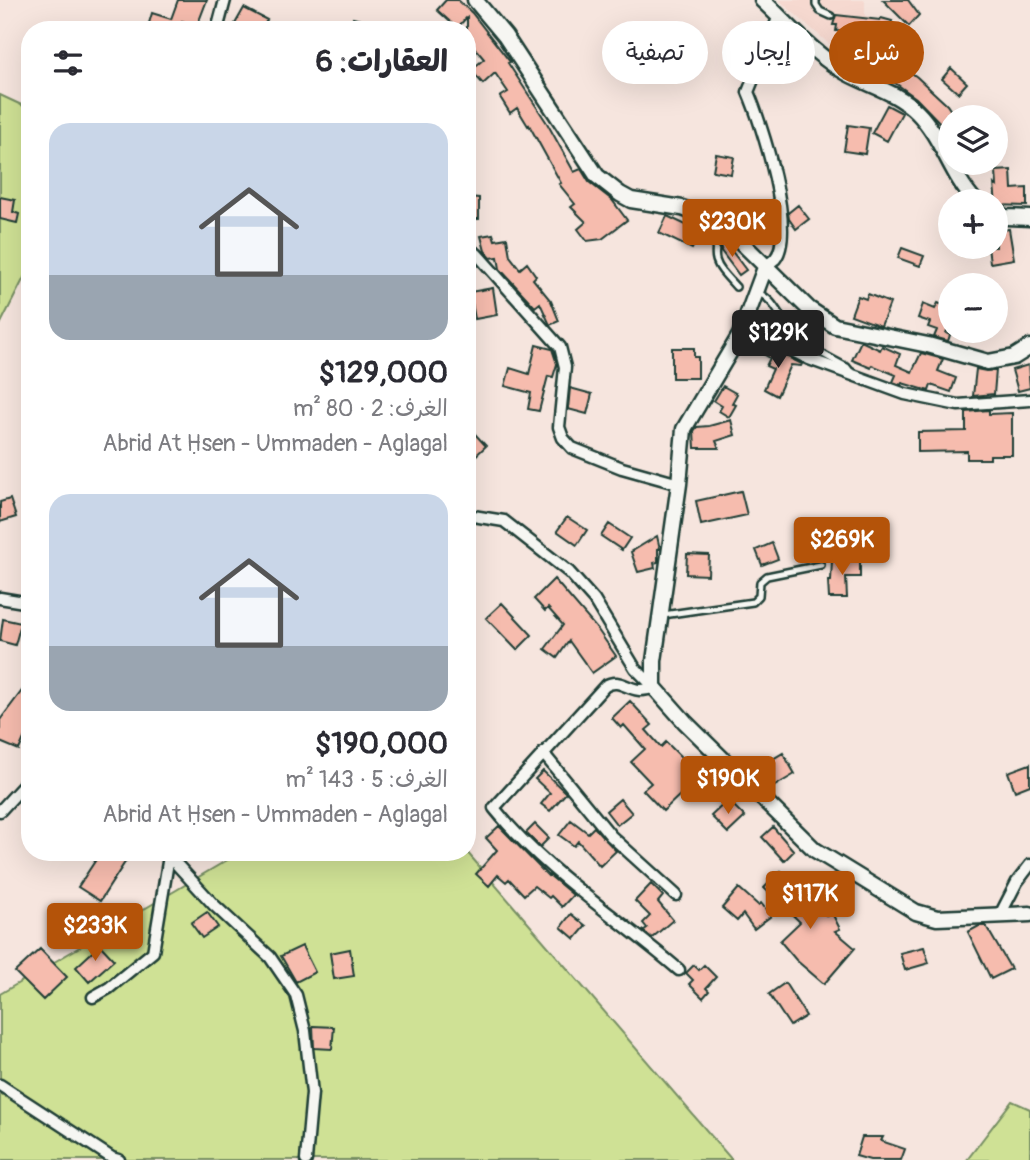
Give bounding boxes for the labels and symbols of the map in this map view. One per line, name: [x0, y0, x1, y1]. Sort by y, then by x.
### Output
pin: $230K: [683, 200, 781, 259]
pin: $129K: [729, 310, 827, 370]
pin: $269K: [793, 518, 891, 577]
pin: $190K: [679, 756, 777, 816]
pin: $117K: [761, 872, 859, 931]
pin: $233K: [46, 904, 144, 963]

